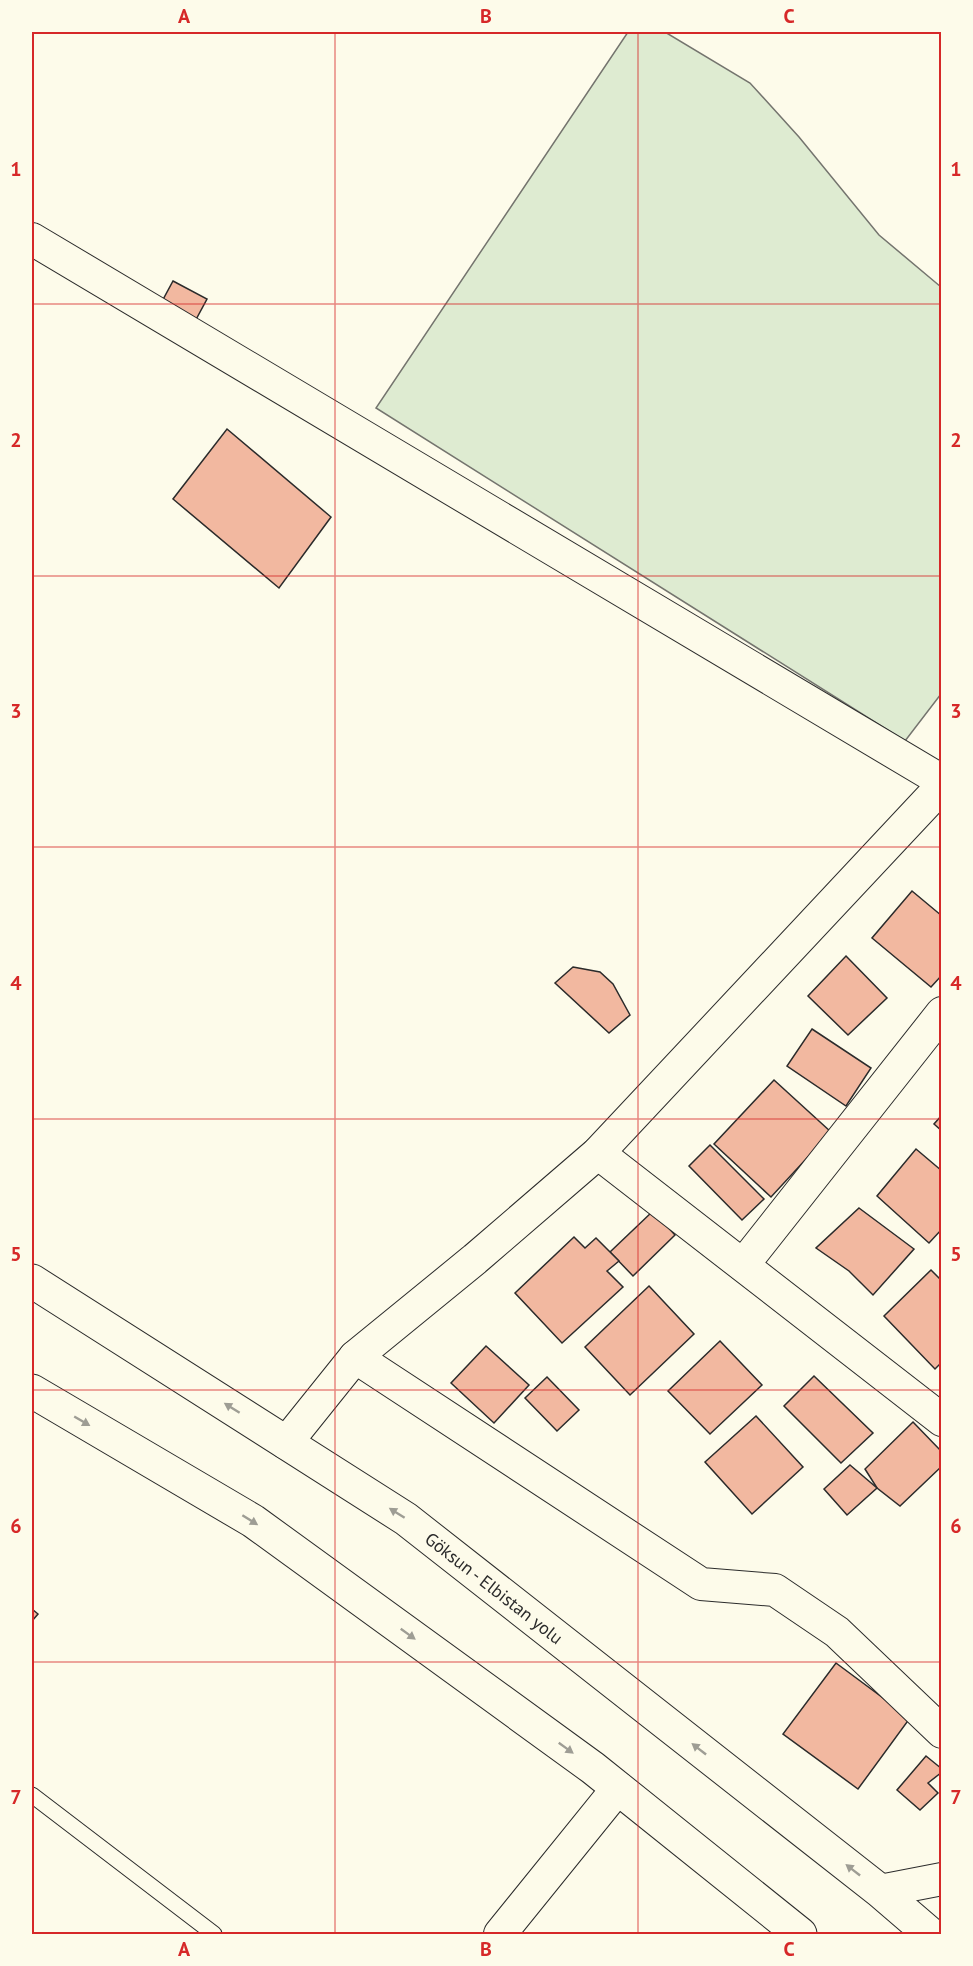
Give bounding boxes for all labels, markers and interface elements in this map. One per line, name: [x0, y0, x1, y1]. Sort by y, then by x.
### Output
text: A: [178, 3, 191, 29]
text: B: [480, 3, 492, 29]
text: C: [783, 3, 795, 29]
text: 1: [10, 156, 22, 182]
text: 1: [950, 156, 962, 182]
text: 2: [10, 427, 22, 453]
text: 2: [950, 427, 962, 453]
text: 3: [10, 698, 22, 724]
text: 3: [950, 698, 962, 724]
text: 4: [10, 970, 22, 996]
text: 4: [950, 970, 962, 996]
text: 5: [10, 1241, 22, 1267]
text: 5: [950, 1241, 962, 1267]
one-way arrow: [224, 1403, 240, 1414]
one-way arrow: [74, 1416, 91, 1426]
one-way arrow: [389, 1507, 405, 1518]
text: 6: [10, 1513, 22, 1539]
text: 6: [950, 1513, 962, 1539]
one-way arrow: [242, 1514, 258, 1525]
street label: Göksun - Elbistan yolu: [420, 1527, 568, 1649]
one-way arrow: [400, 1628, 416, 1640]
one-way arrow: [558, 1742, 573, 1754]
one-way arrow: [692, 1744, 707, 1756]
text: 7: [10, 1784, 22, 1810]
text: 7: [950, 1784, 962, 1810]
one-way arrow: [845, 1864, 860, 1876]
text: A: [178, 1936, 191, 1962]
text: B: [480, 1936, 492, 1962]
text: C: [783, 1936, 795, 1962]

